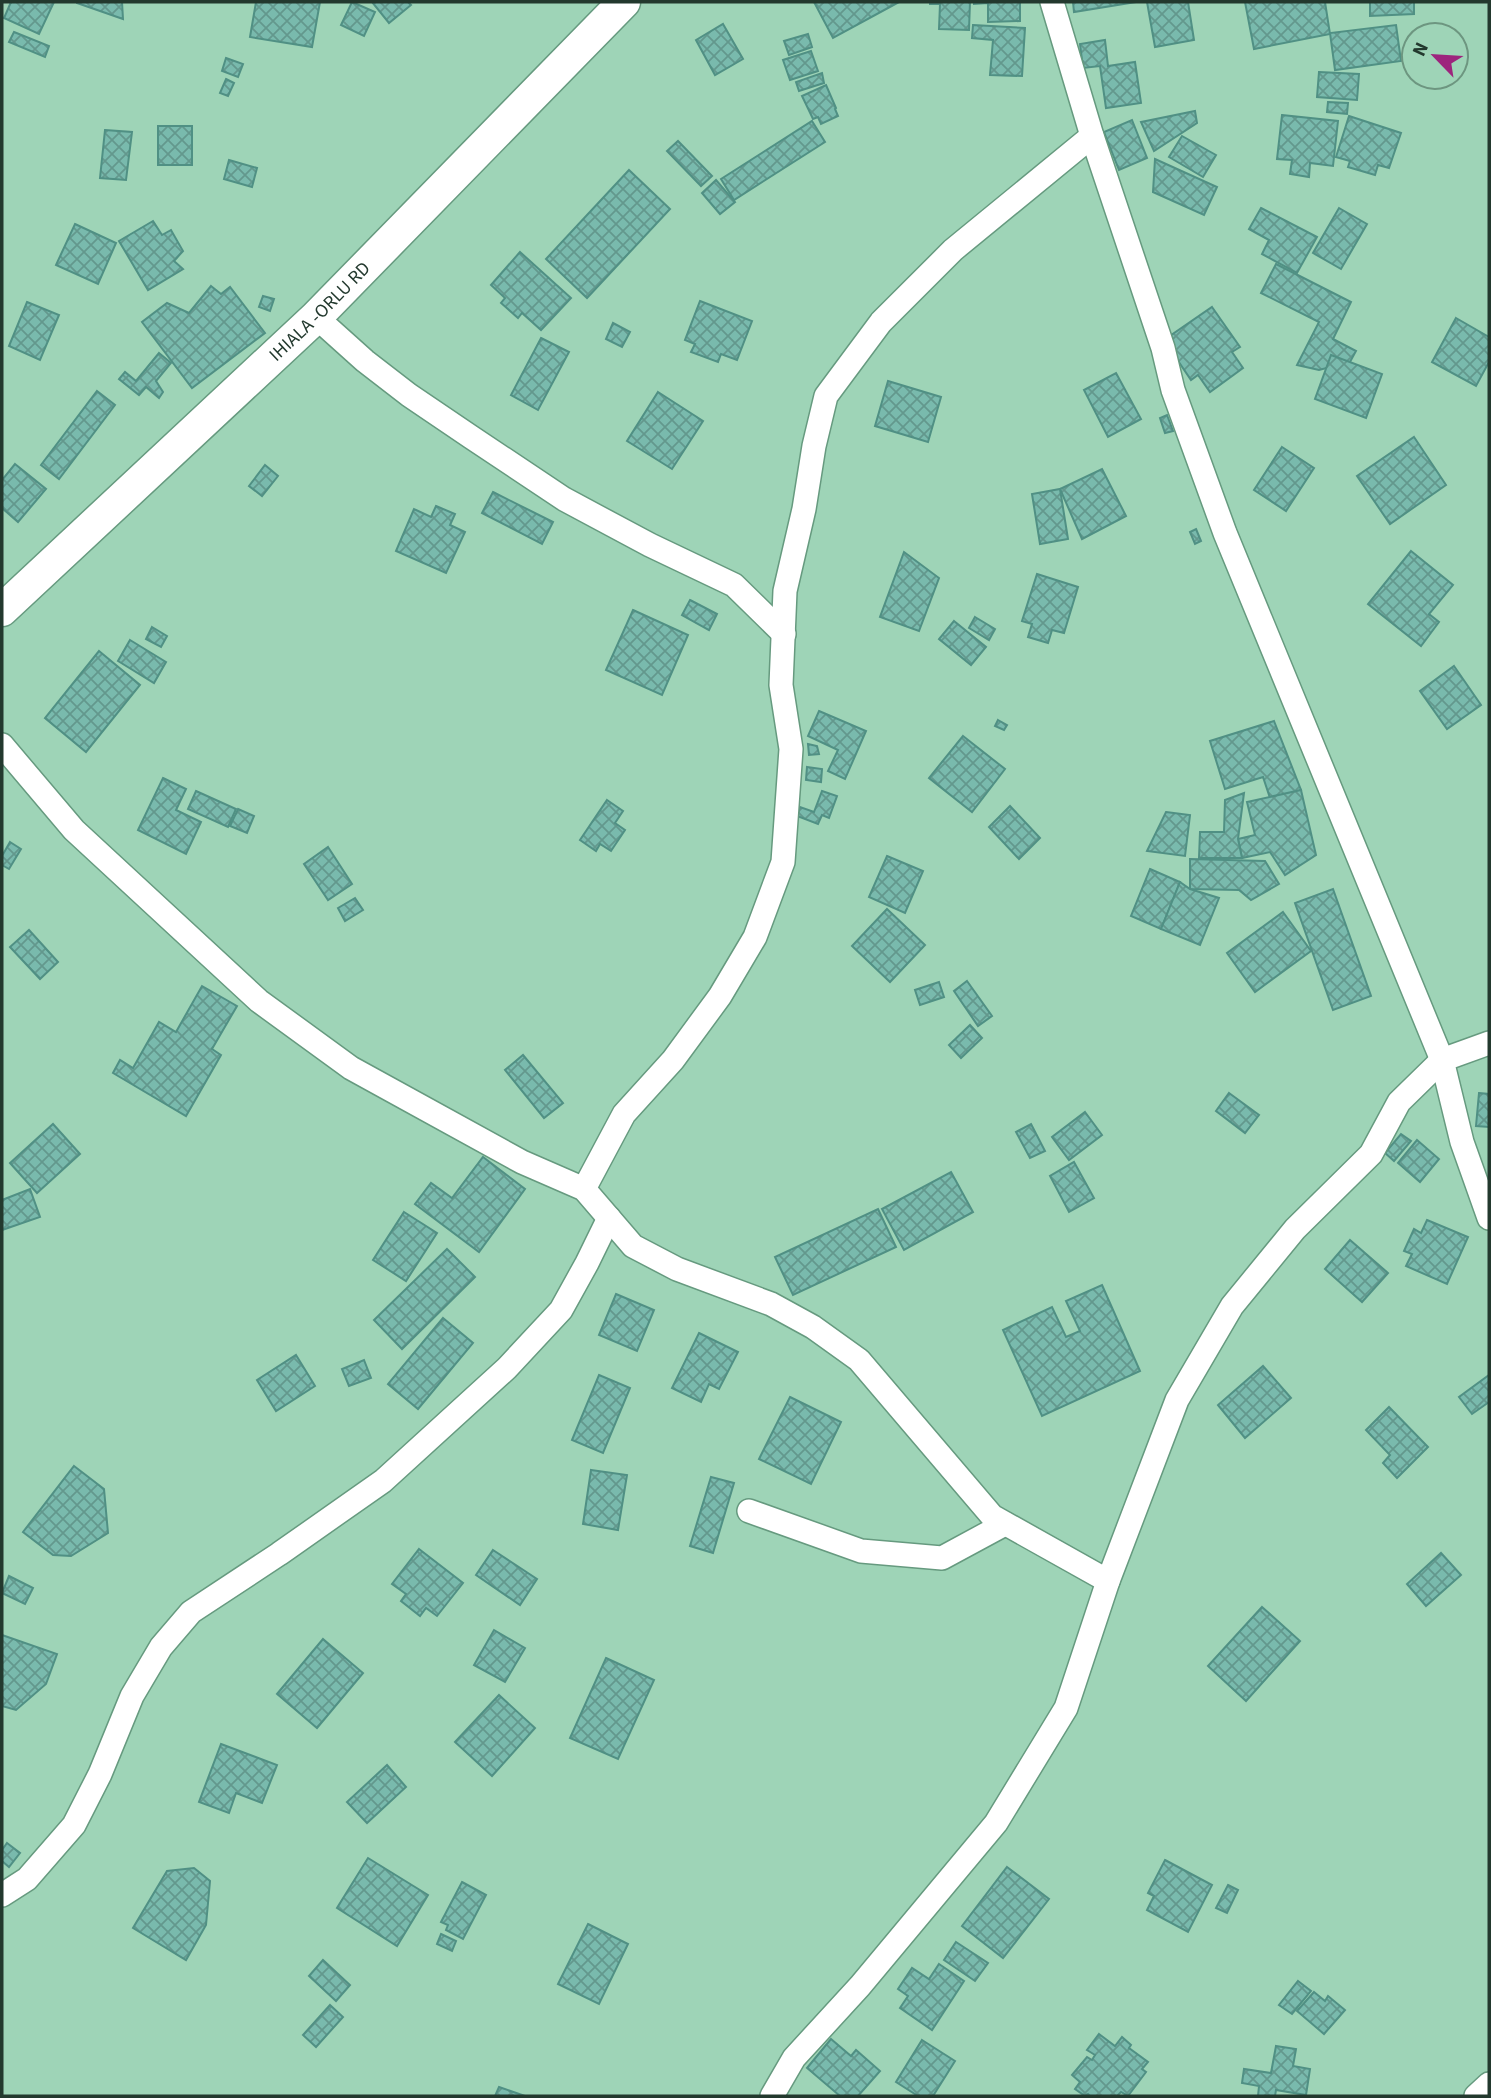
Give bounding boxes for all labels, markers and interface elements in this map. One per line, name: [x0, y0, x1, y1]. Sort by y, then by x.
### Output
north arrow: [1400, 21, 1470, 91]
text: N: [1406, 38, 1436, 61]
street label: IHIALA -ORLU RD: [263, 255, 377, 368]

